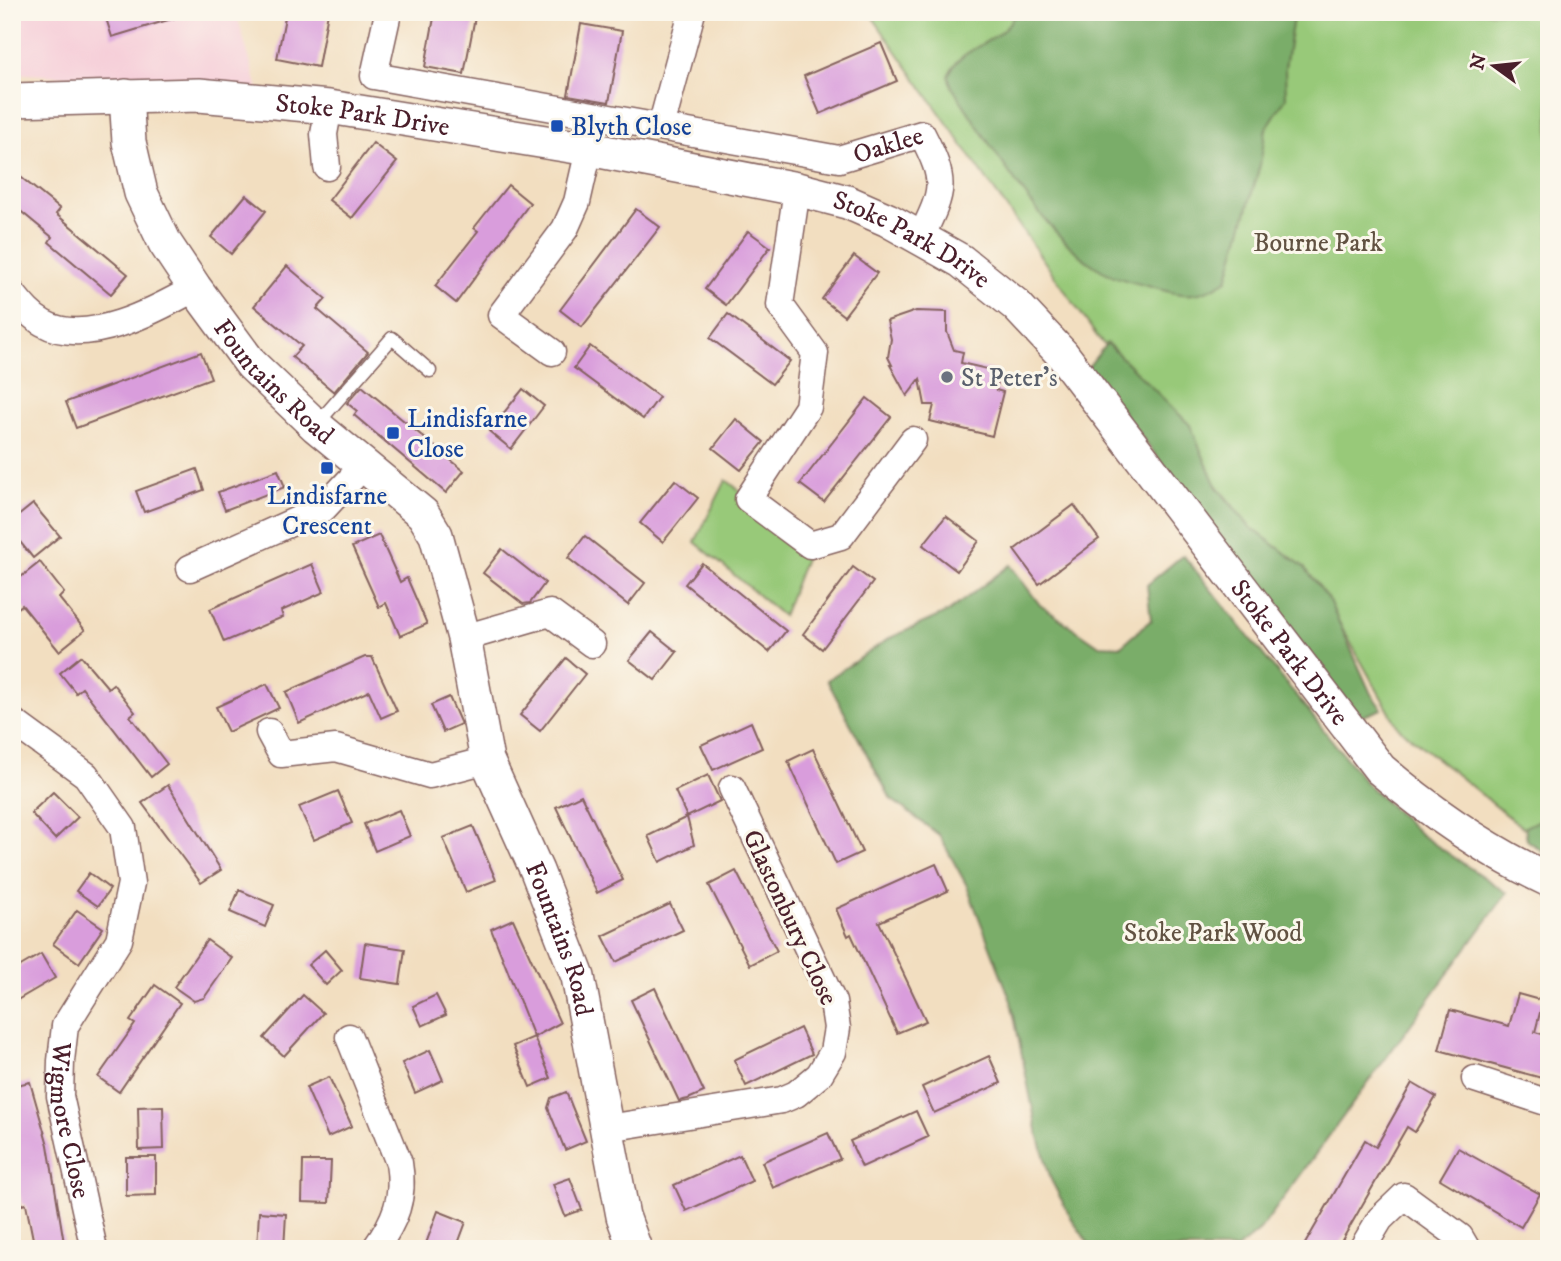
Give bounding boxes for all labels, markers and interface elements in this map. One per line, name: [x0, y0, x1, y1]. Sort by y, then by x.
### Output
north arrow: [1460, 32, 1530, 102]
text: N: [1466, 51, 1492, 73]
street label: Stoke Park Drive: [274, 87, 452, 144]
place label: Blyth Close: [571, 111, 692, 144]
marker: Blyth Close: [549, 118, 565, 134]
street label: Oaklee: [849, 120, 927, 172]
street label: Stoke Park Drive: [830, 184, 997, 296]
park label: Bourne Park: [1253, 227, 1383, 260]
street label: Fountains Road: [206, 313, 341, 452]
place label: St Peter's: [961, 362, 1058, 395]
marker: St Peter's: [939, 369, 955, 385]
place label: Lindisfarne Close: [407, 403, 528, 466]
marker: Lindisfarne Close: [385, 425, 401, 441]
marker: Lindisfarne Crescent: [319, 460, 335, 476]
place label: Lindisfarne Crescent: [267, 480, 387, 543]
street label: Stoke Park Drive: [1223, 573, 1356, 733]
street label: Glastonbury Close: [735, 825, 845, 1011]
street label: Fountains Road: [517, 857, 600, 1019]
park label: Stoke Park Wood: [1124, 917, 1302, 950]
street label: Wigmore Close: [42, 1039, 97, 1202]

